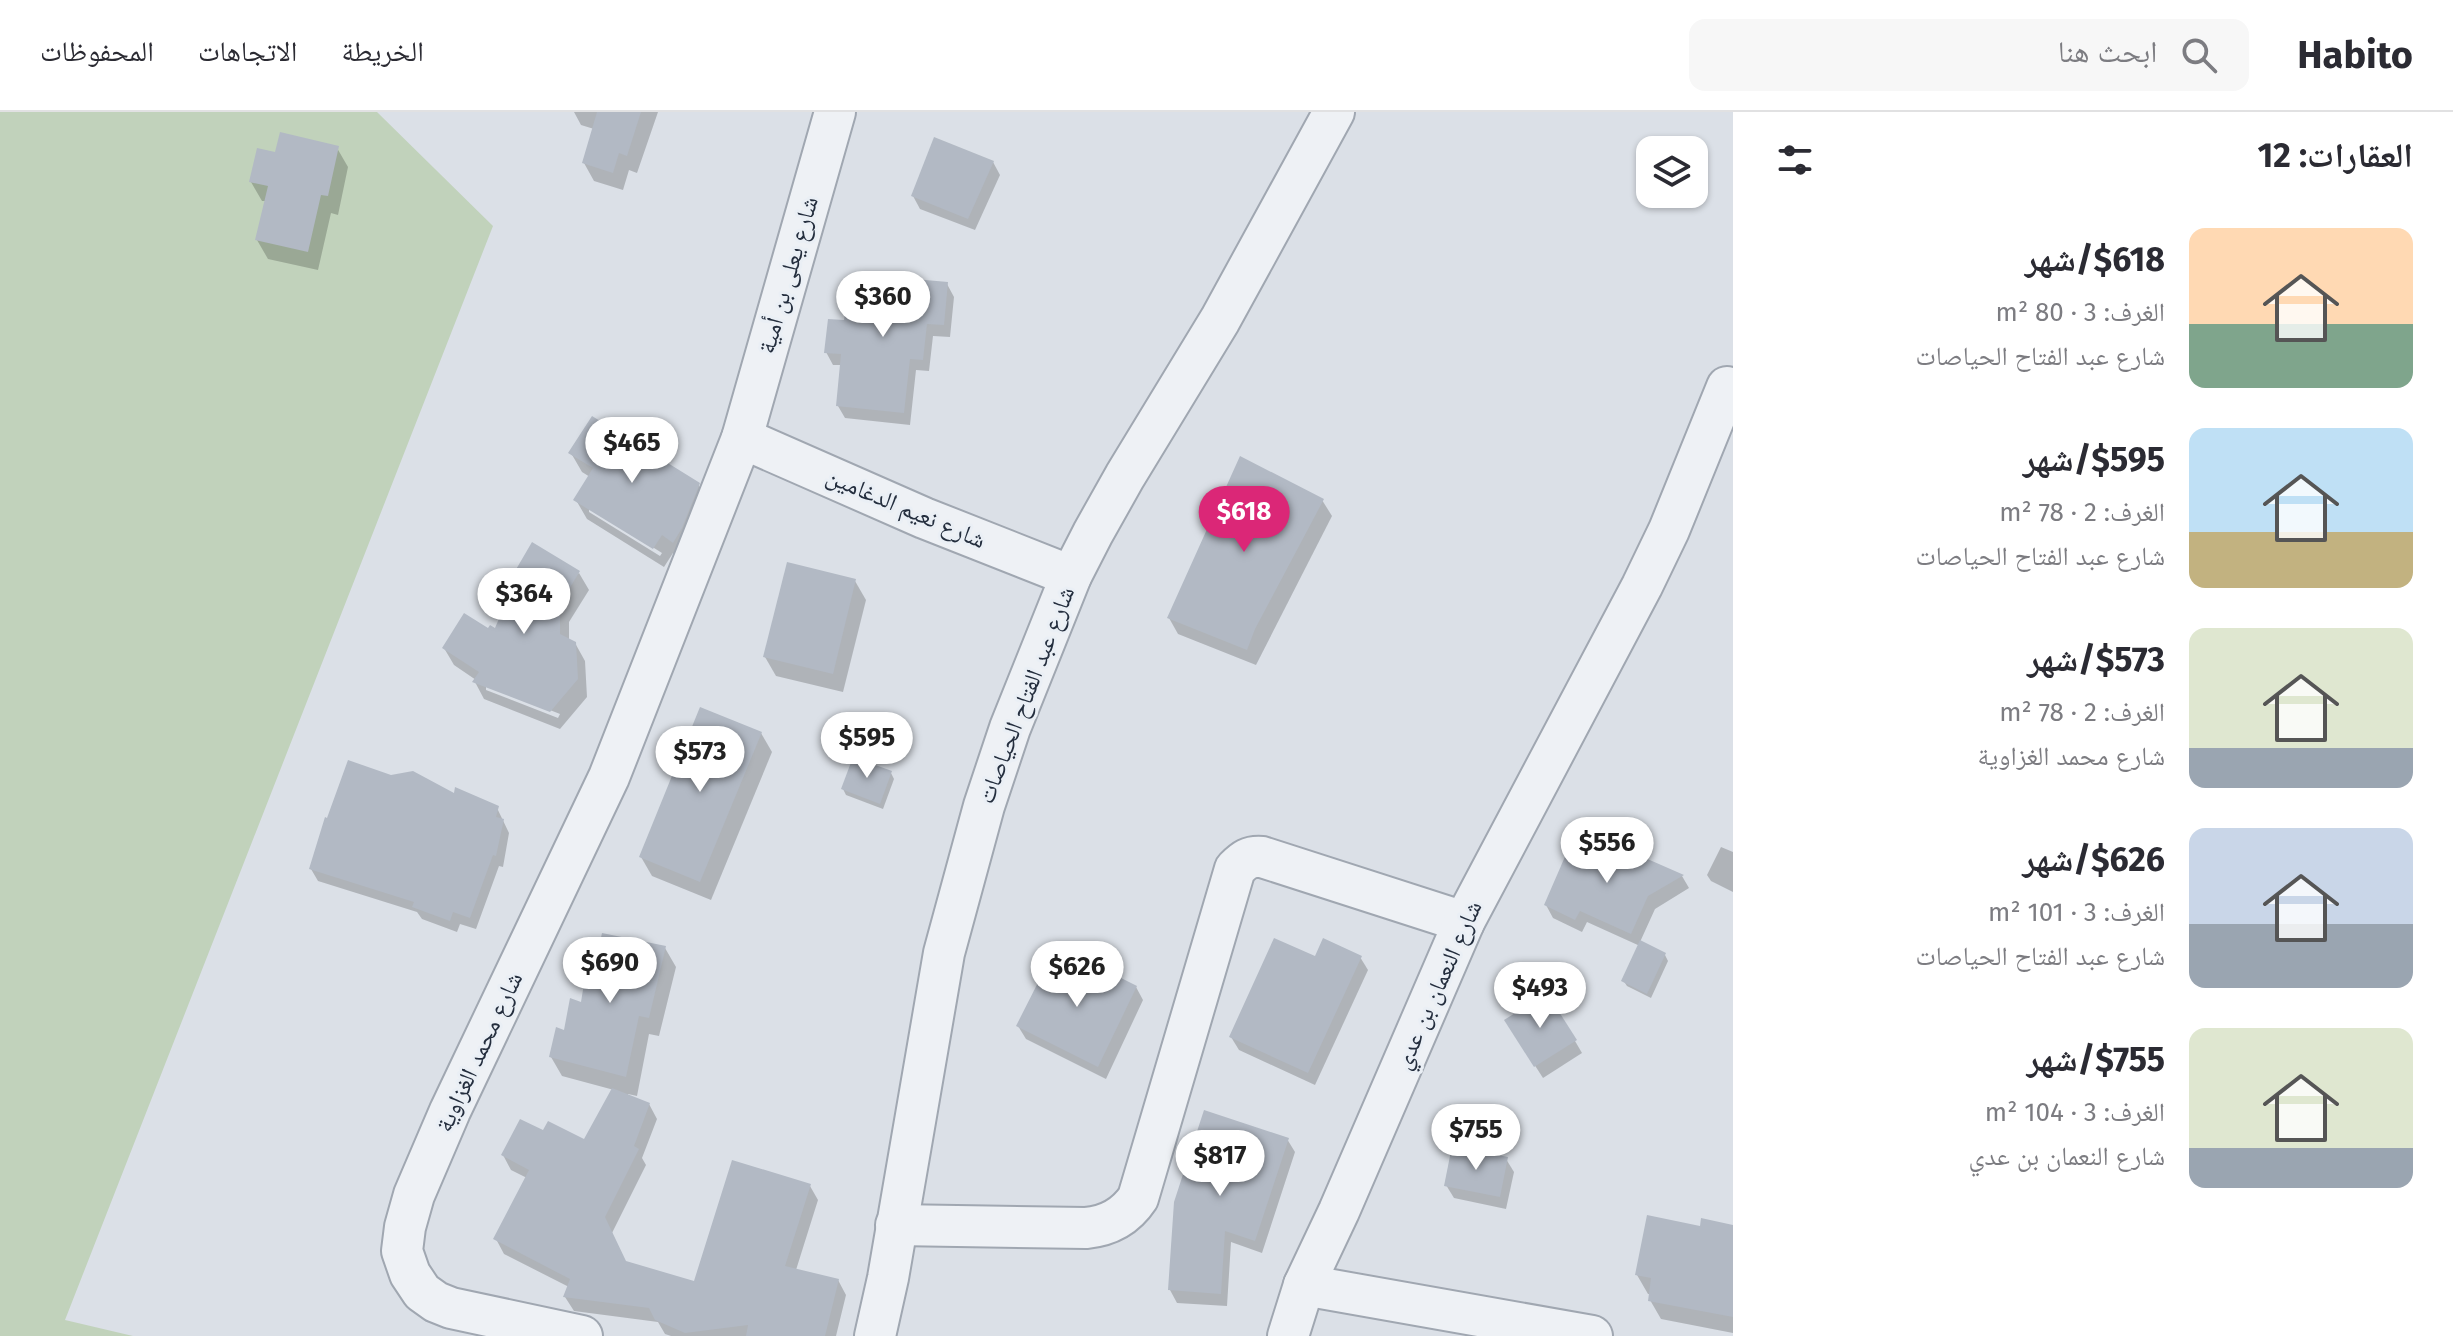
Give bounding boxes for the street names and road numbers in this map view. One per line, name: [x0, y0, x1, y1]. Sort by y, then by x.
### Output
street label: شارع يعلى بن أمية: [752, 193, 825, 357]
street label: شارع نعيم الدغامين: [821, 462, 990, 556]
street label: شارع عبد الفتاح الحياصات: [972, 583, 1081, 808]
street label: شارع النعمان بن عدي: [1388, 896, 1492, 1076]
street label: شارع محمد الغزاوية: [430, 968, 529, 1137]

